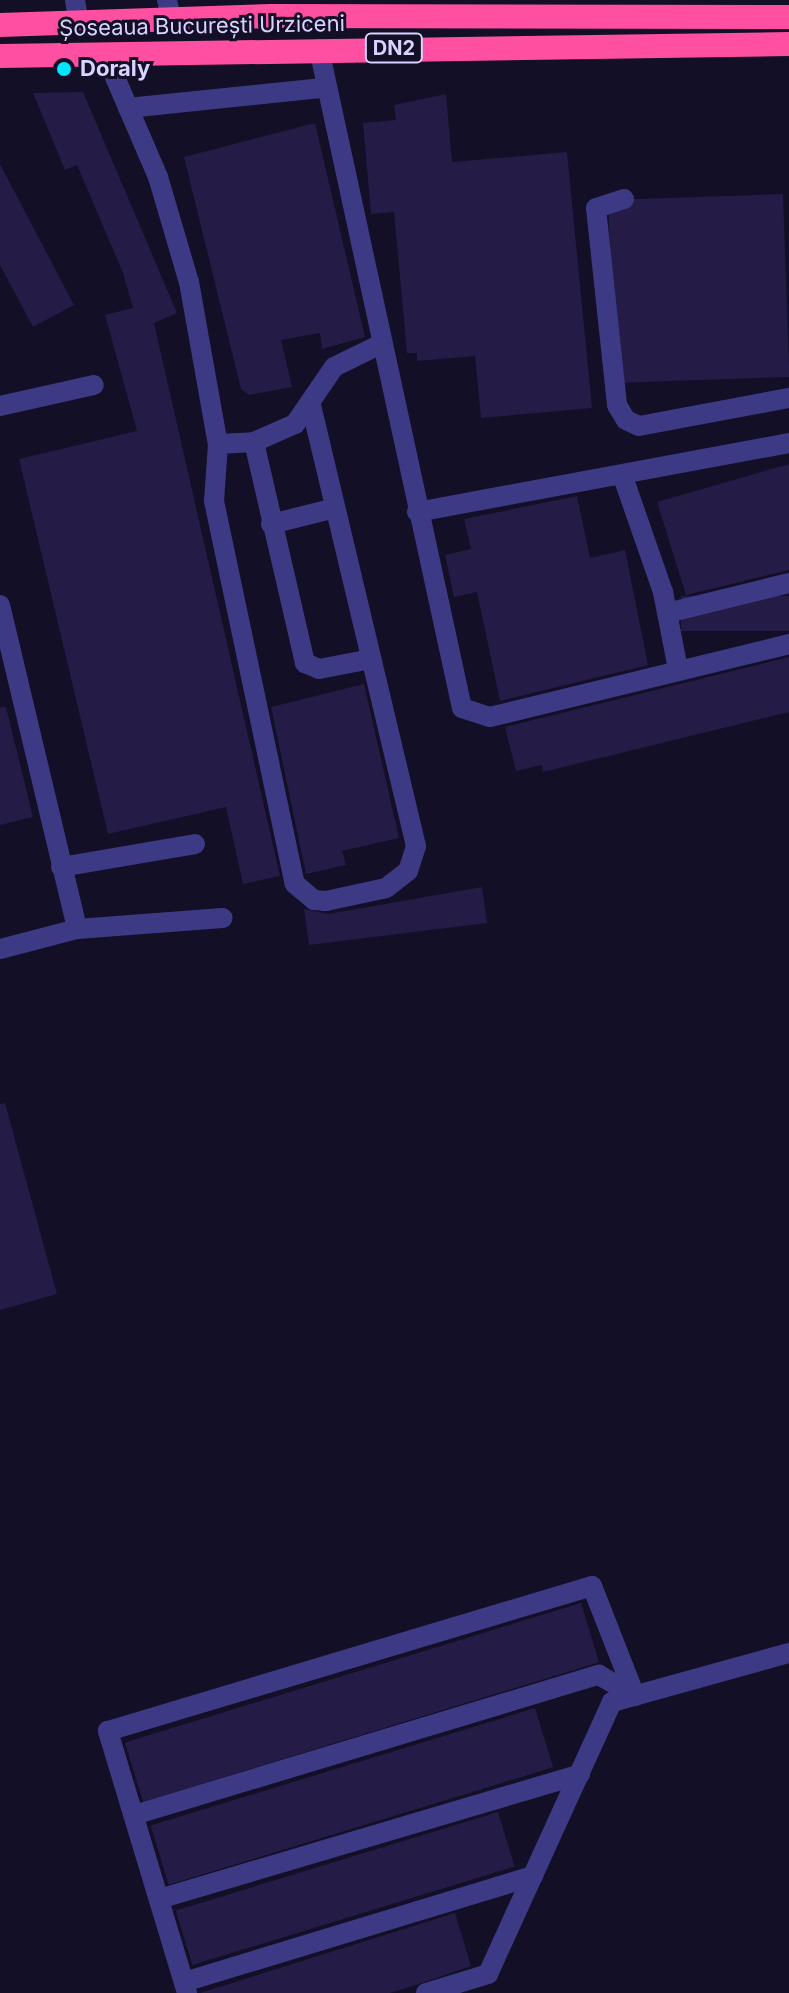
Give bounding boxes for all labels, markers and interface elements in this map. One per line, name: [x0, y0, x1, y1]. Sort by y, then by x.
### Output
street label: Șoseaua București Urziceni: [59, 10, 345, 42]
road number: DN2: [364, 32, 424, 64]
place label: Doraly: [80, 56, 150, 82]
marker: Doraly: [55, 60, 73, 78]

